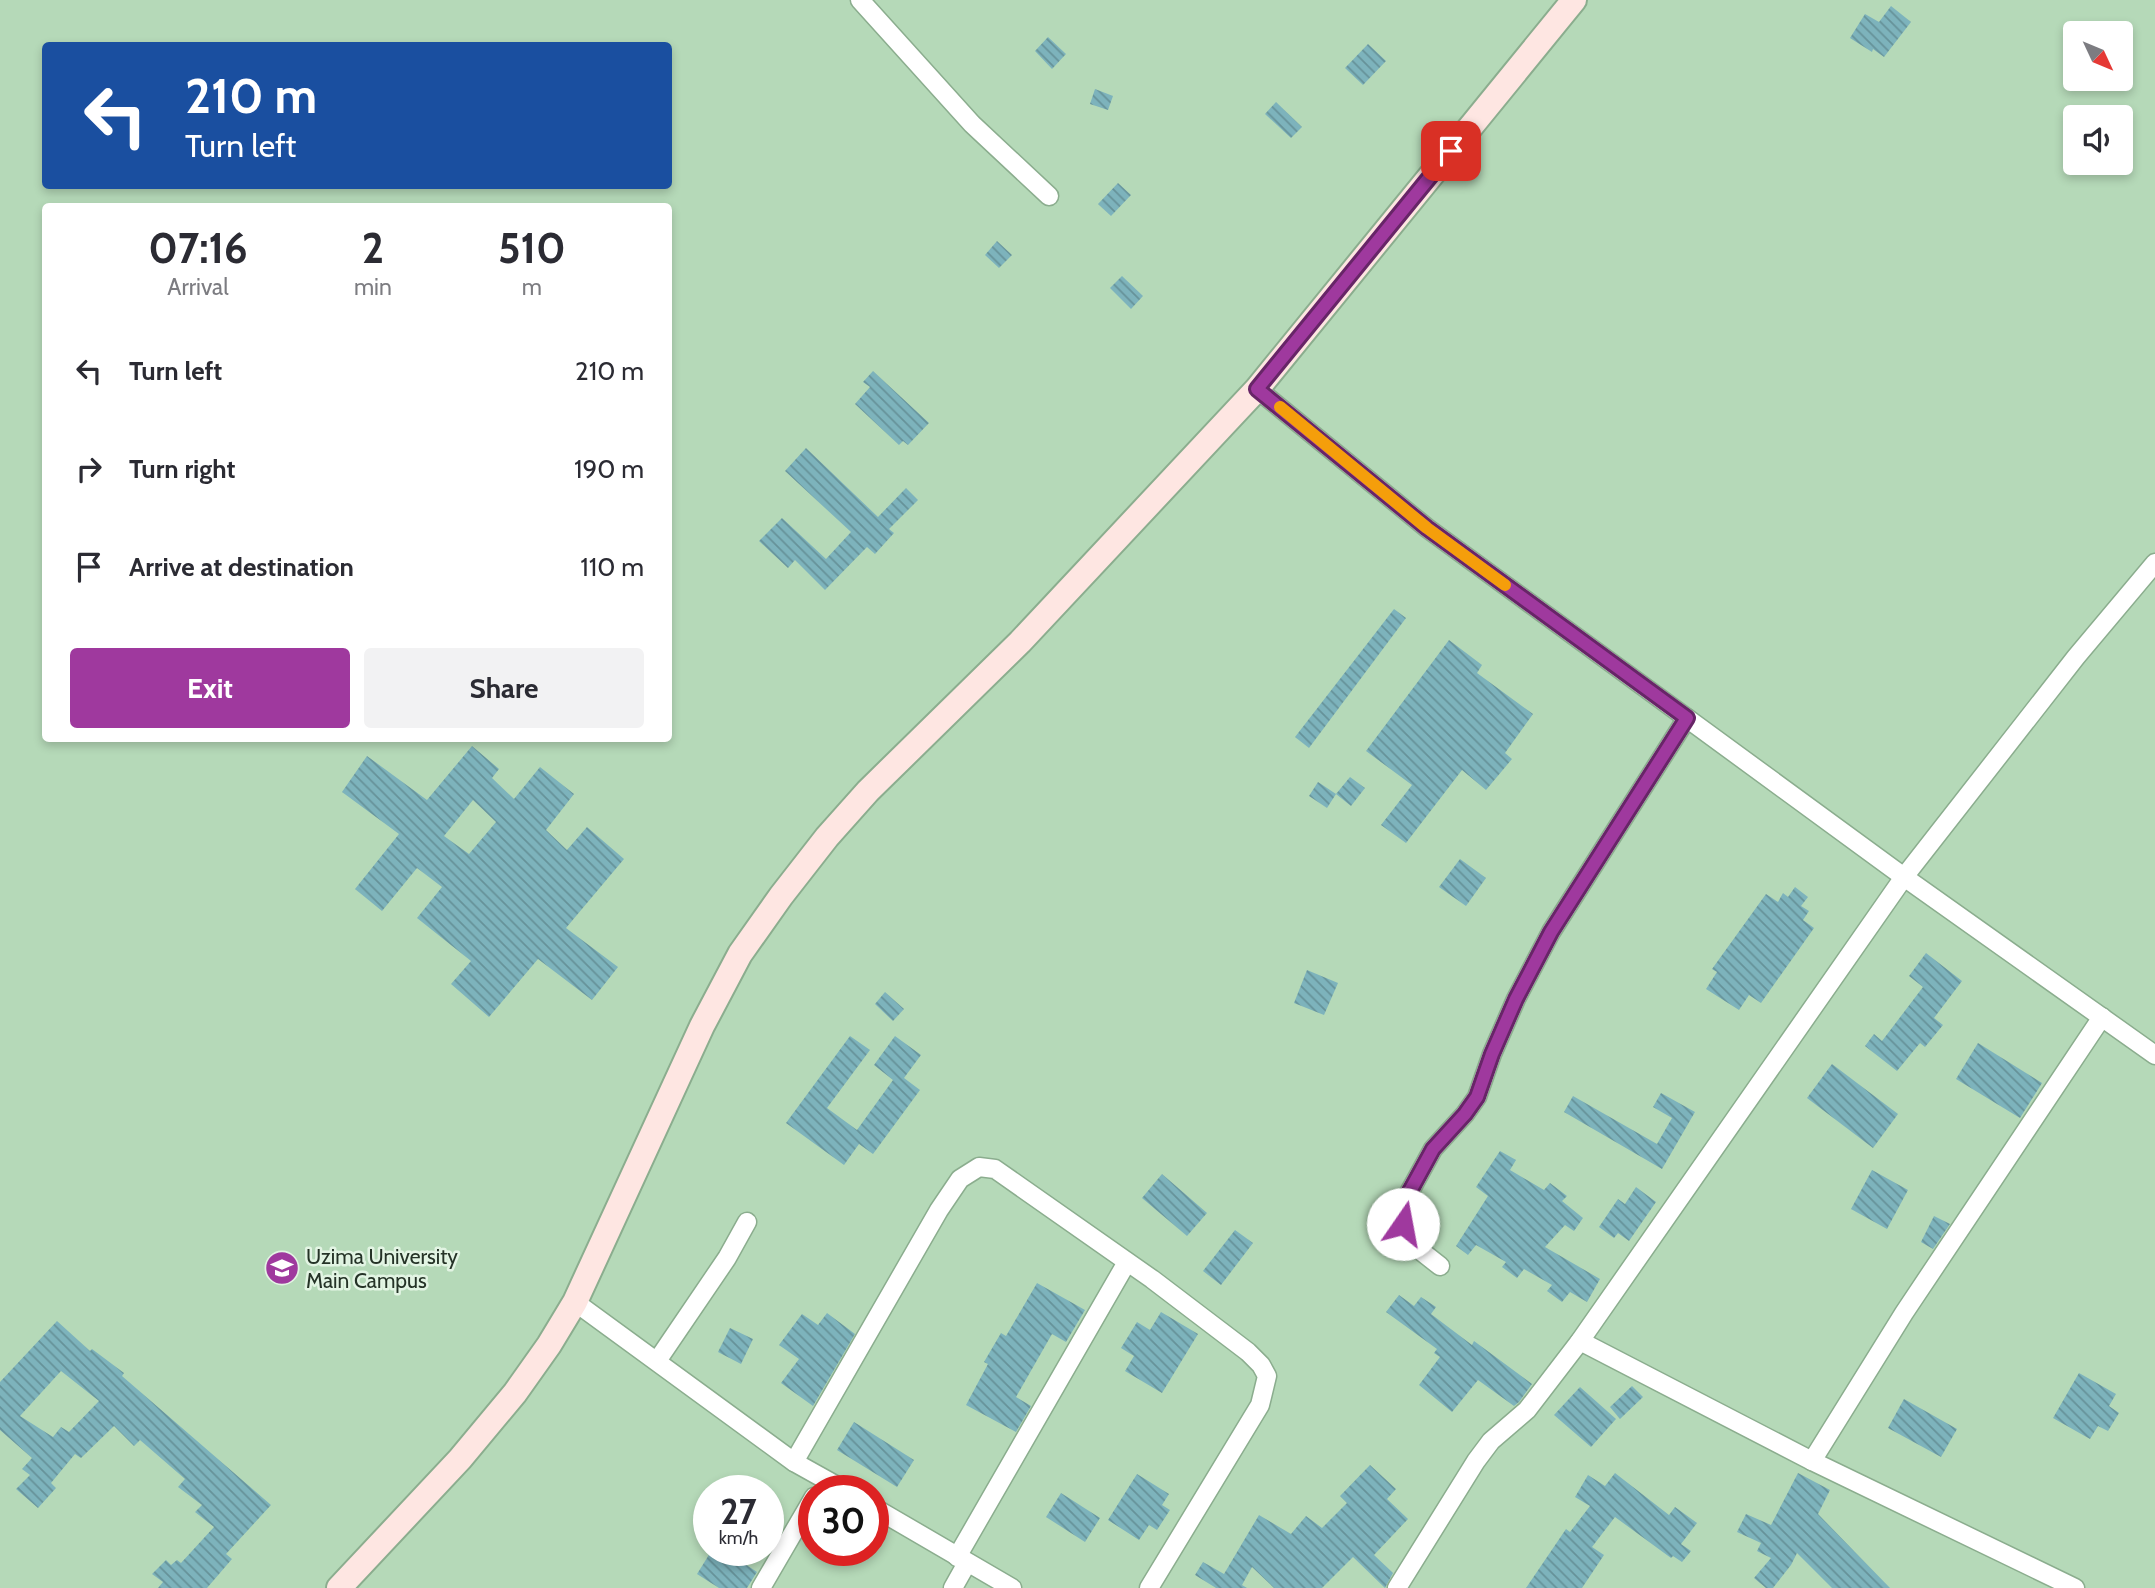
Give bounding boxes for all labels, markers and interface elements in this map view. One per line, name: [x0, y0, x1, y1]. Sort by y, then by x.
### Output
north arrow: [2063, 21, 2133, 91]
map controls: [2063, 21, 2133, 175]
text: 210 m: [185, 66, 317, 125]
icon: left: [70, 70, 161, 161]
button: sound: [2063, 105, 2133, 175]
pin: [1421, 121, 1481, 181]
text: Turn left: [185, 126, 296, 165]
icon: arrive: [1432, 132, 1470, 170]
text: 07:16: [148, 222, 248, 274]
text: 2: [362, 222, 384, 274]
text: 510: [498, 222, 566, 274]
text: Arrival: [167, 273, 229, 301]
text: min: [354, 273, 392, 301]
text: m: [522, 273, 542, 301]
icon: left: [70, 352, 108, 390]
text: Turn left: [129, 355, 222, 387]
text: 210 m: [575, 355, 644, 387]
icon: right: [70, 450, 108, 488]
text: Turn right: [129, 453, 235, 485]
text: 190 m: [574, 453, 644, 485]
icon: arrive: [70, 548, 108, 586]
text: Arrive at destination: [129, 551, 354, 583]
text: 110 m: [580, 551, 644, 583]
button: Exit: [70, 648, 350, 728]
button: Share: [364, 648, 644, 728]
position arrow: [1366, 1187, 1440, 1261]
place label: Uzima University Main Campus: [306, 1244, 458, 1293]
school or university icon: Uzima University Main Campus: [263, 1249, 301, 1287]
speed limit sign: 30: [798, 1475, 889, 1566]
text: 27: [720, 1490, 757, 1533]
text: km/h: [719, 1527, 758, 1549]

